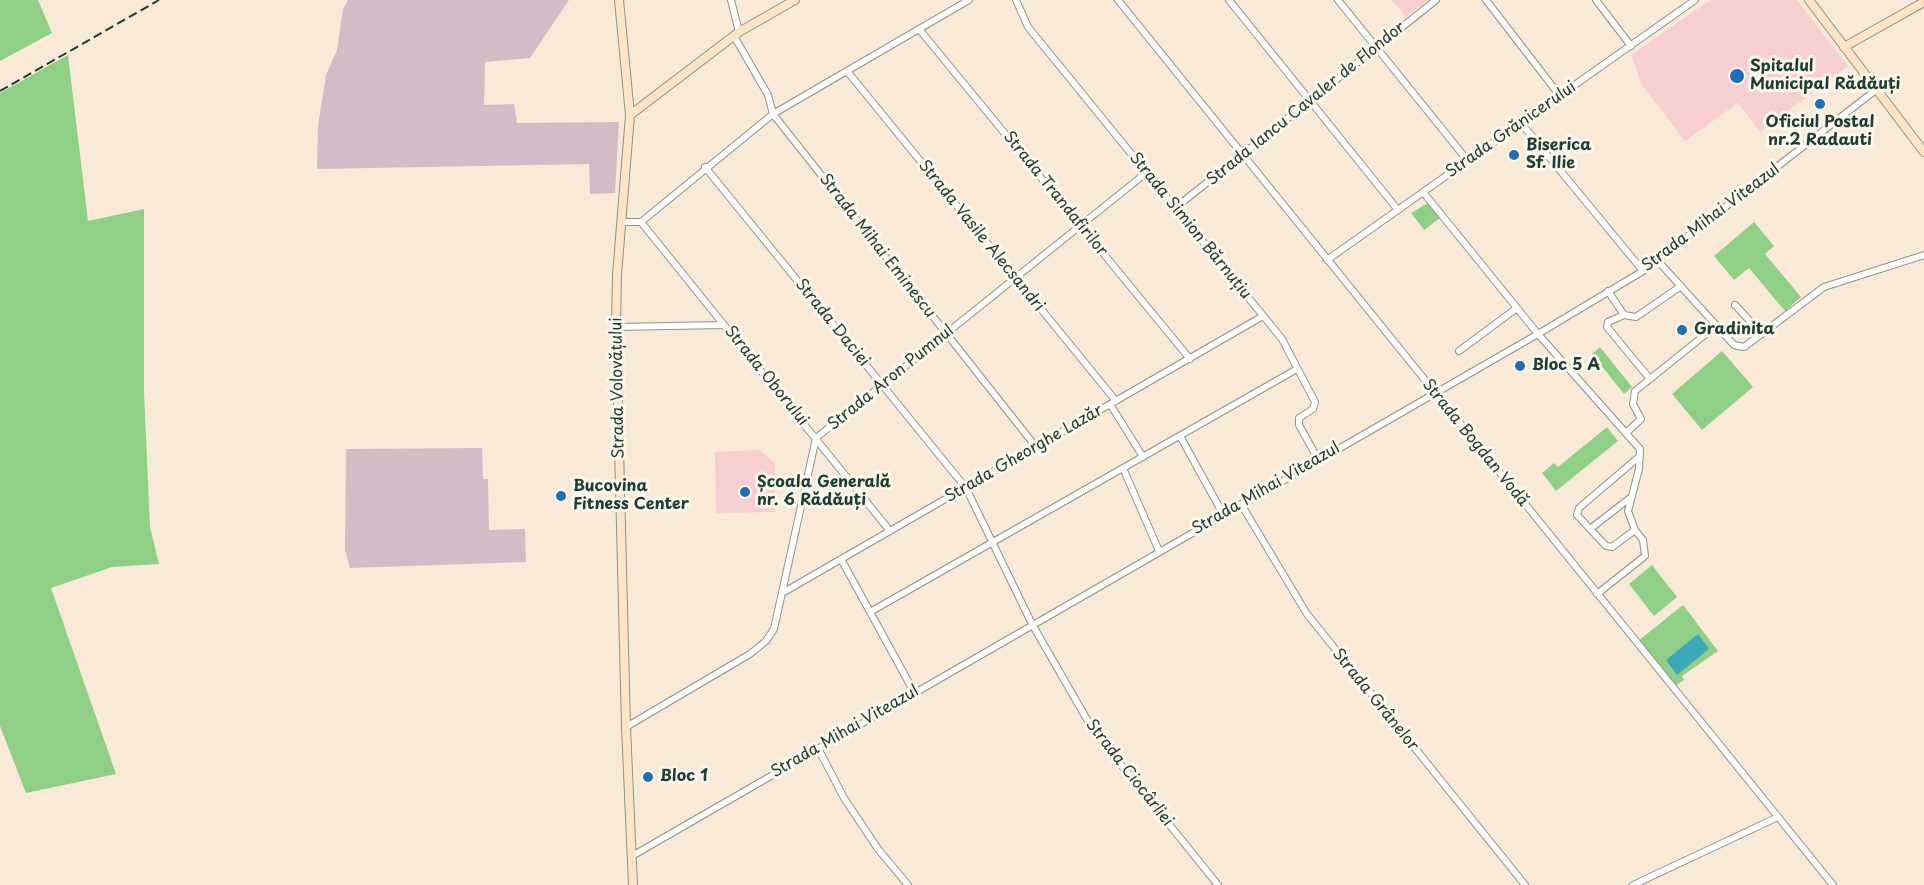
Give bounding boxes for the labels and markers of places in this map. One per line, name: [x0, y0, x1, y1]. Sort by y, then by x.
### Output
place label: Spitalul Municipal Rădăuți: [1750, 57, 1901, 95]
marker: Spitalul Municipal Rădăuți: [1728, 67, 1746, 85]
marker: Oficiul Postal nr.2 Radauti: [1813, 97, 1827, 111]
place label: Oficiul Postal nr.2 Radauti: [1766, 113, 1874, 151]
place label: Biserica Sf. Ilie: [1526, 136, 1591, 174]
marker: Biserica Sf. Ilie: [1507, 148, 1521, 162]
place label: Gradinita: [1694, 320, 1775, 340]
marker: Gradinita: [1675, 323, 1689, 337]
place label: Bloc 5 A: [1532, 356, 1600, 376]
marker: Bloc 5 A: [1513, 359, 1527, 373]
place label: Școala Generală nr. 6 Rădăuți: [757, 473, 891, 511]
place label: Bucovina Fitness Center: [573, 477, 689, 515]
marker: Școala Generală nr. 6 Rădăuți: [738, 485, 752, 499]
marker: Bucovina Fitness Center: [554, 489, 568, 503]
place label: Bloc 1: [660, 767, 708, 787]
marker: Bloc 1: [641, 770, 655, 784]

